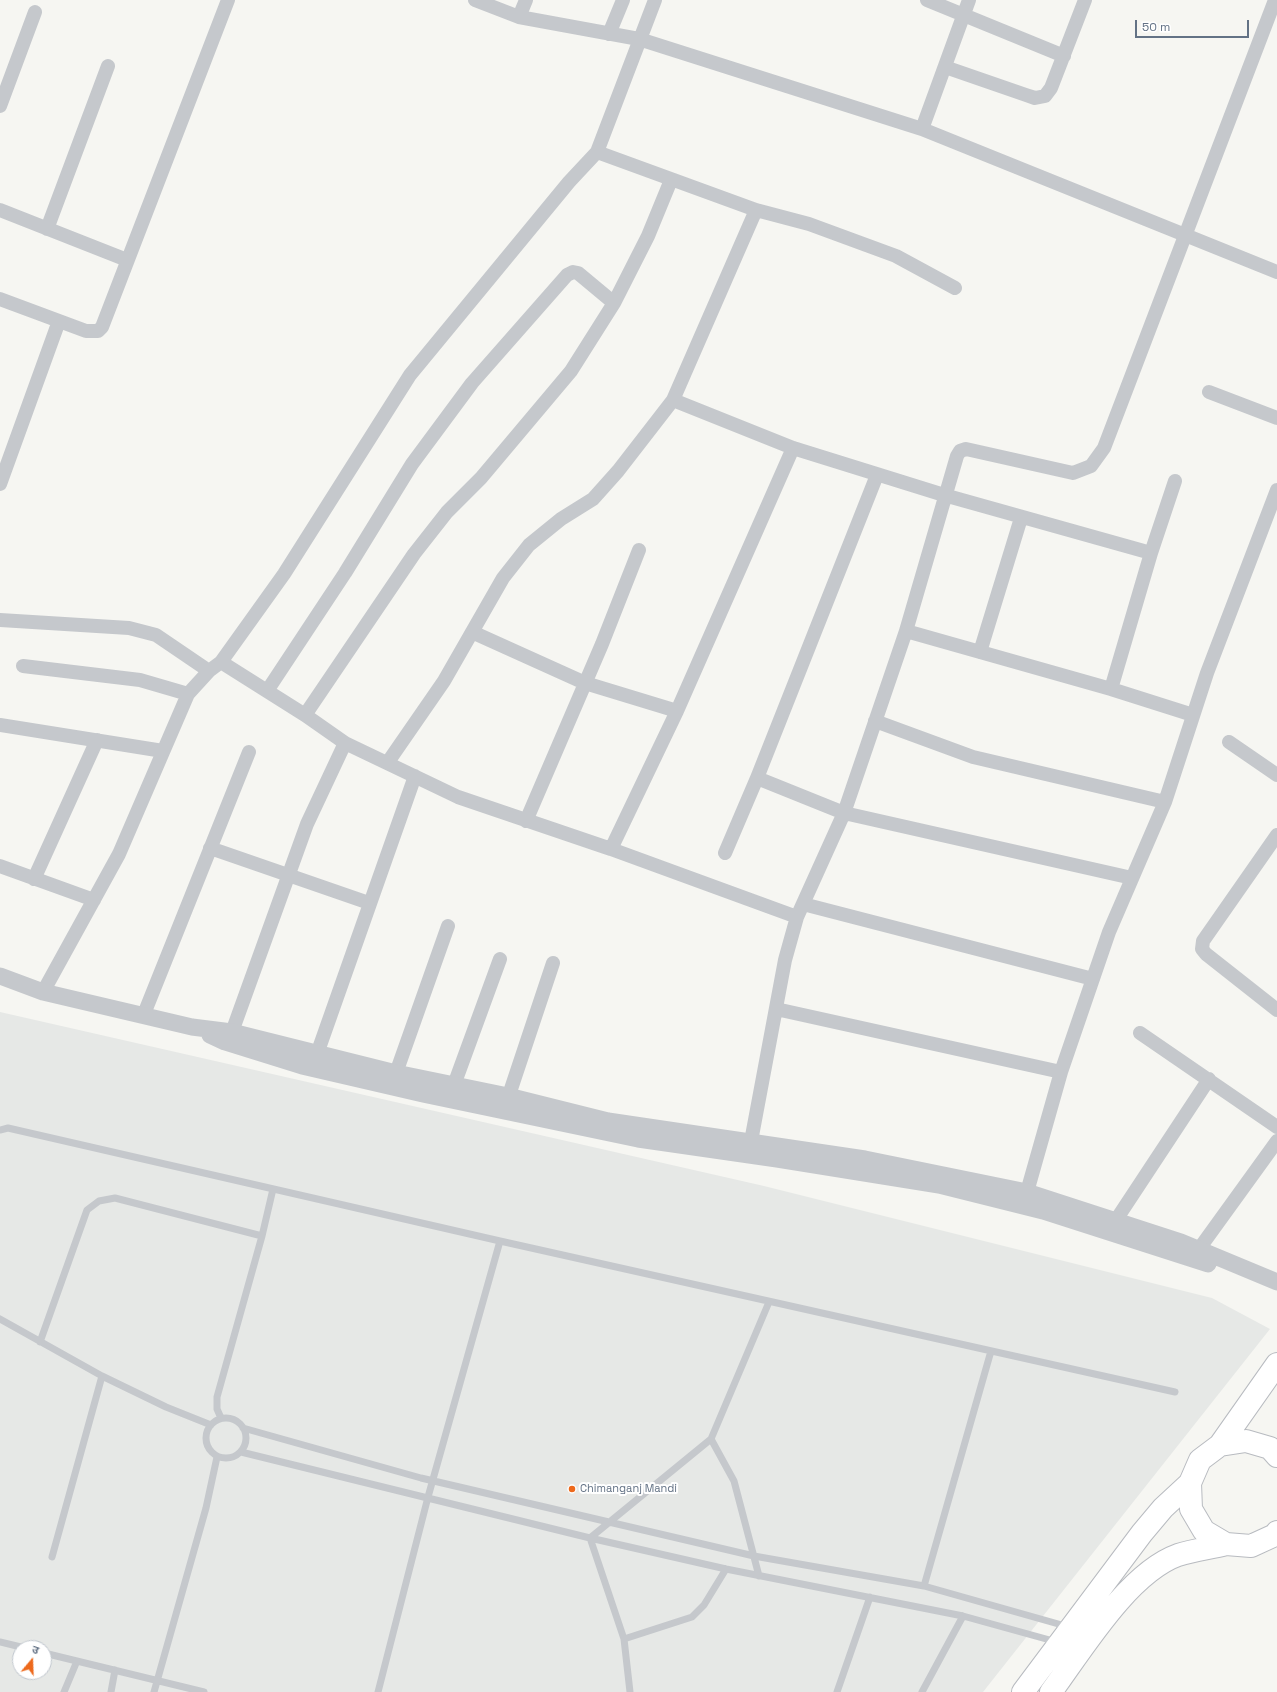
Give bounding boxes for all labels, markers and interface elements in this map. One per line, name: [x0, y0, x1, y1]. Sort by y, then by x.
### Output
scale bar: [1137, 12, 1251, 38]
text: 50 m: [1142, 19, 1170, 35]
place label: Chimanganj Mandi: [580, 1482, 677, 1496]
marker: Chimanganj Mandi: [567, 1484, 577, 1494]
north arrow: [12, 1640, 52, 1680]
text: उ: [30, 1642, 41, 1657]

